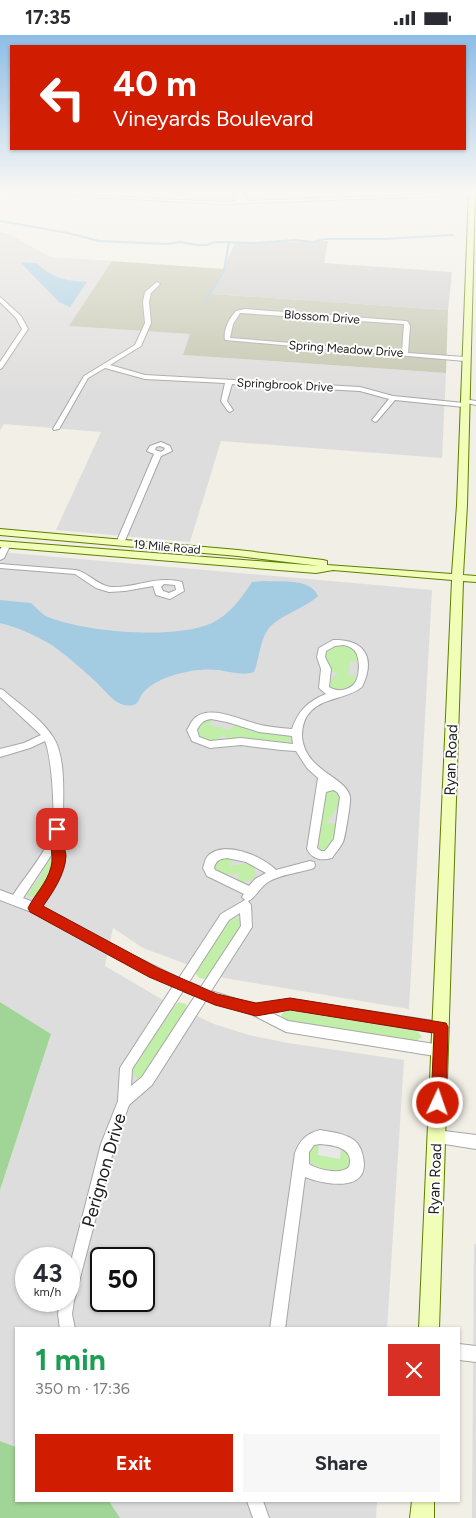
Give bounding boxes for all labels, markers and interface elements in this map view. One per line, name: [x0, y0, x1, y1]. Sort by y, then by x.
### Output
text: 17:35: [25, 6, 71, 29]
text: 40 m: [113, 63, 197, 105]
icon: left: [30, 65, 95, 130]
text: Vineyards Boulevard: [113, 105, 314, 132]
street label: Blossom Drive: [284, 307, 361, 327]
street label: Spring Meadow Drive: [288, 338, 404, 360]
street label: Springbrook Drive: [236, 375, 334, 395]
street label: 19 Mile Road: [133, 537, 201, 557]
street label: Ryan Road: [441, 724, 461, 796]
pin: [36, 808, 78, 850]
icon: arrive: [43, 815, 71, 843]
position arrow: [411, 1076, 463, 1128]
street label: Perignon Drive: [77, 1110, 131, 1230]
street label: Ryan Road: [425, 1143, 445, 1215]
speed limit sign: 50: [90, 1247, 155, 1312]
text: 43: [33, 1258, 62, 1288]
text: km/h: [34, 1285, 61, 1299]
text: 1 min: [35, 1341, 106, 1378]
button: close: [388, 1344, 440, 1396]
text: 350 m · 17:36: [35, 1379, 130, 1398]
button: Exit: [35, 1434, 233, 1492]
button: Share: [243, 1434, 440, 1492]

